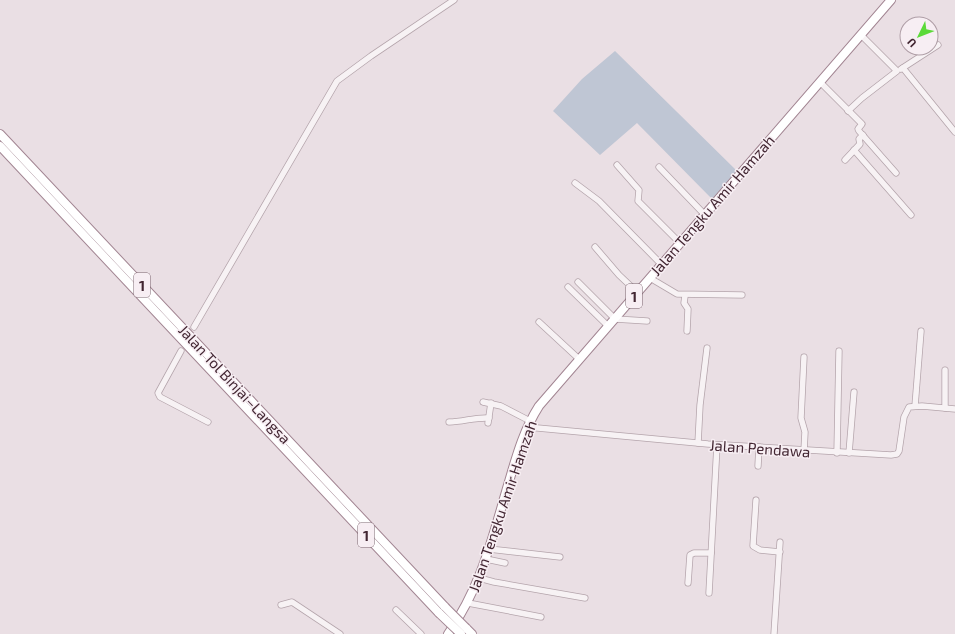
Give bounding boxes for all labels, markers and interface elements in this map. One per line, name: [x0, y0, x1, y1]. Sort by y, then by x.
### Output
north arrow: [899, 16, 939, 56]
text: U: [904, 36, 919, 50]
street label: Jalan Tengku Amir Hamzah: [646, 131, 778, 279]
road number: 1: [134, 273, 150, 297]
road number: 1: [626, 284, 642, 308]
street label: Jalan Tol Binjai–Langsa: [175, 321, 295, 448]
street label: Jalan Tengku Amir Hamzah: [464, 418, 540, 594]
street label: Jalan Pendawa: [709, 435, 811, 461]
road number: 1: [358, 523, 374, 547]

